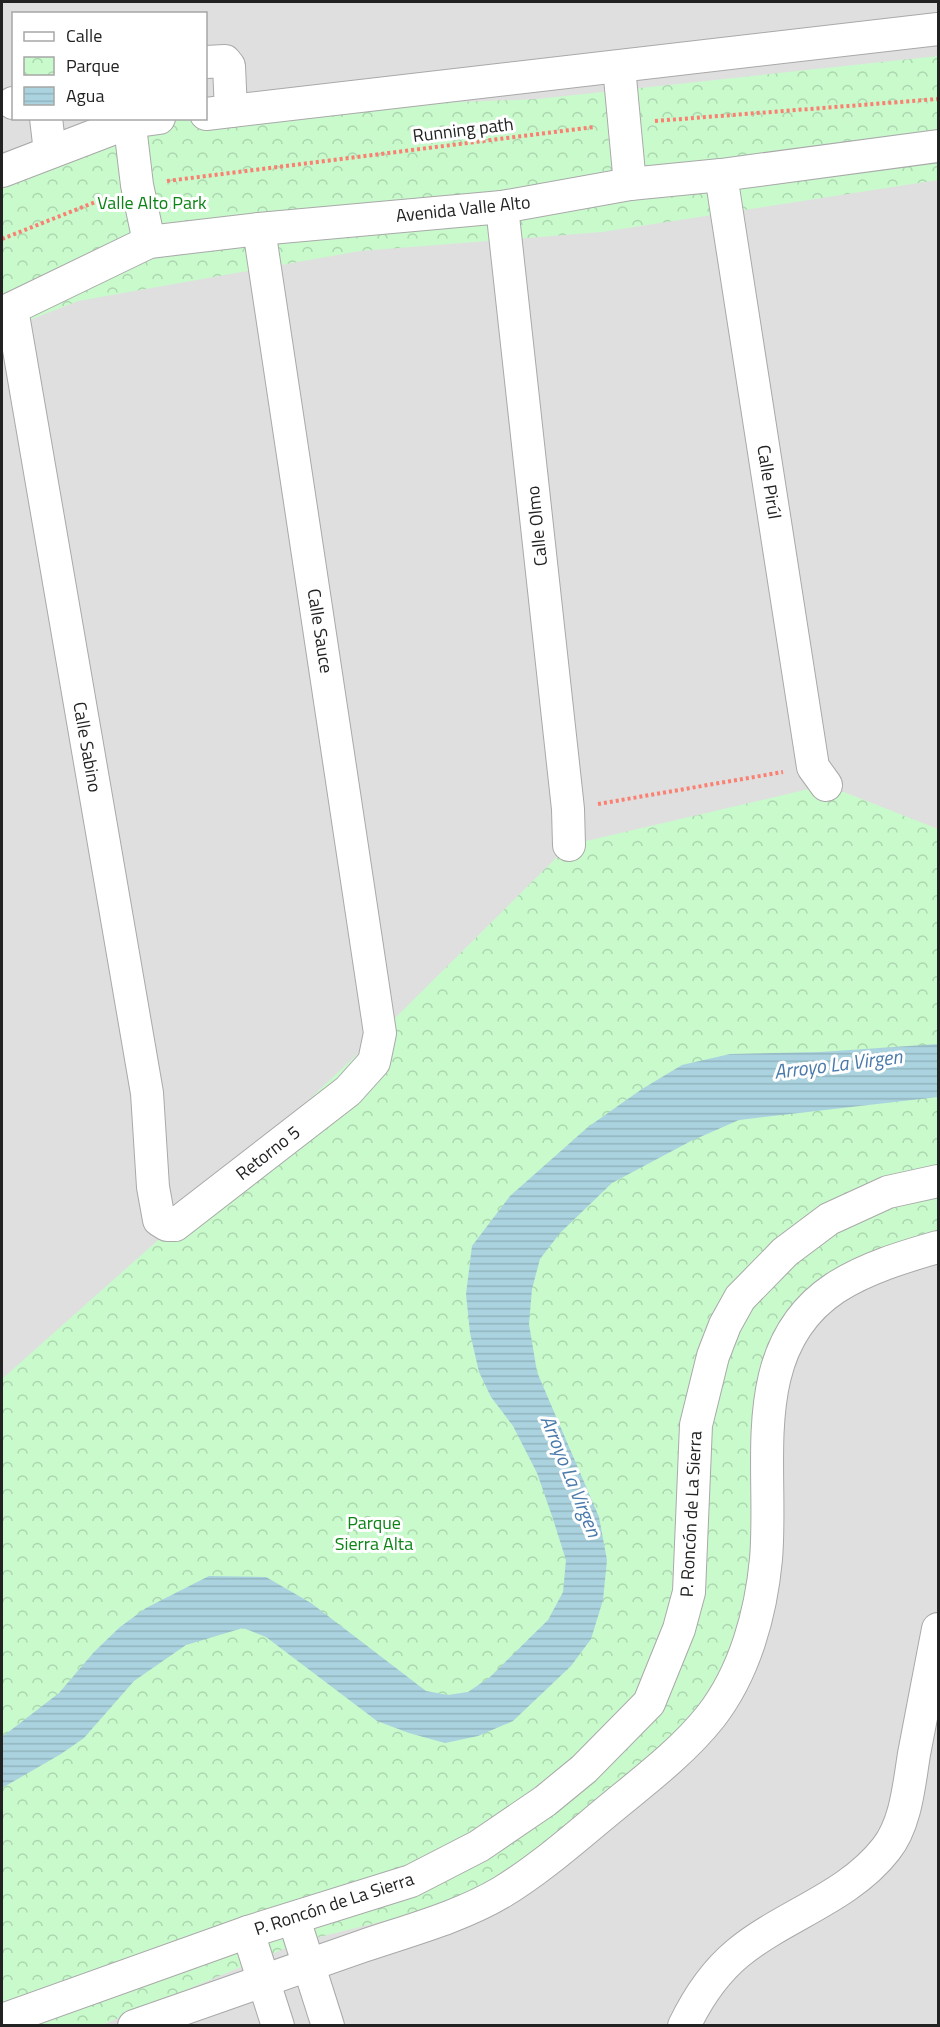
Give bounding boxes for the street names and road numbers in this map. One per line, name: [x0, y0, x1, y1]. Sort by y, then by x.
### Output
street label: Running path: [411, 110, 515, 149]
street label: Avenida Valle Alto: [394, 188, 532, 229]
street label: Calle Pirúl: [750, 443, 789, 521]
street label: Calle Olmo: [519, 484, 554, 568]
street label: Calle Sauce: [300, 587, 341, 675]
street label: Calle Sabino: [66, 699, 109, 794]
street label: Retorno 5: [230, 1119, 306, 1186]
street label: P. Roncón de La Sierra: [673, 1430, 708, 1598]
street label: P. Roncón de La Sierra: [251, 1865, 417, 1942]

